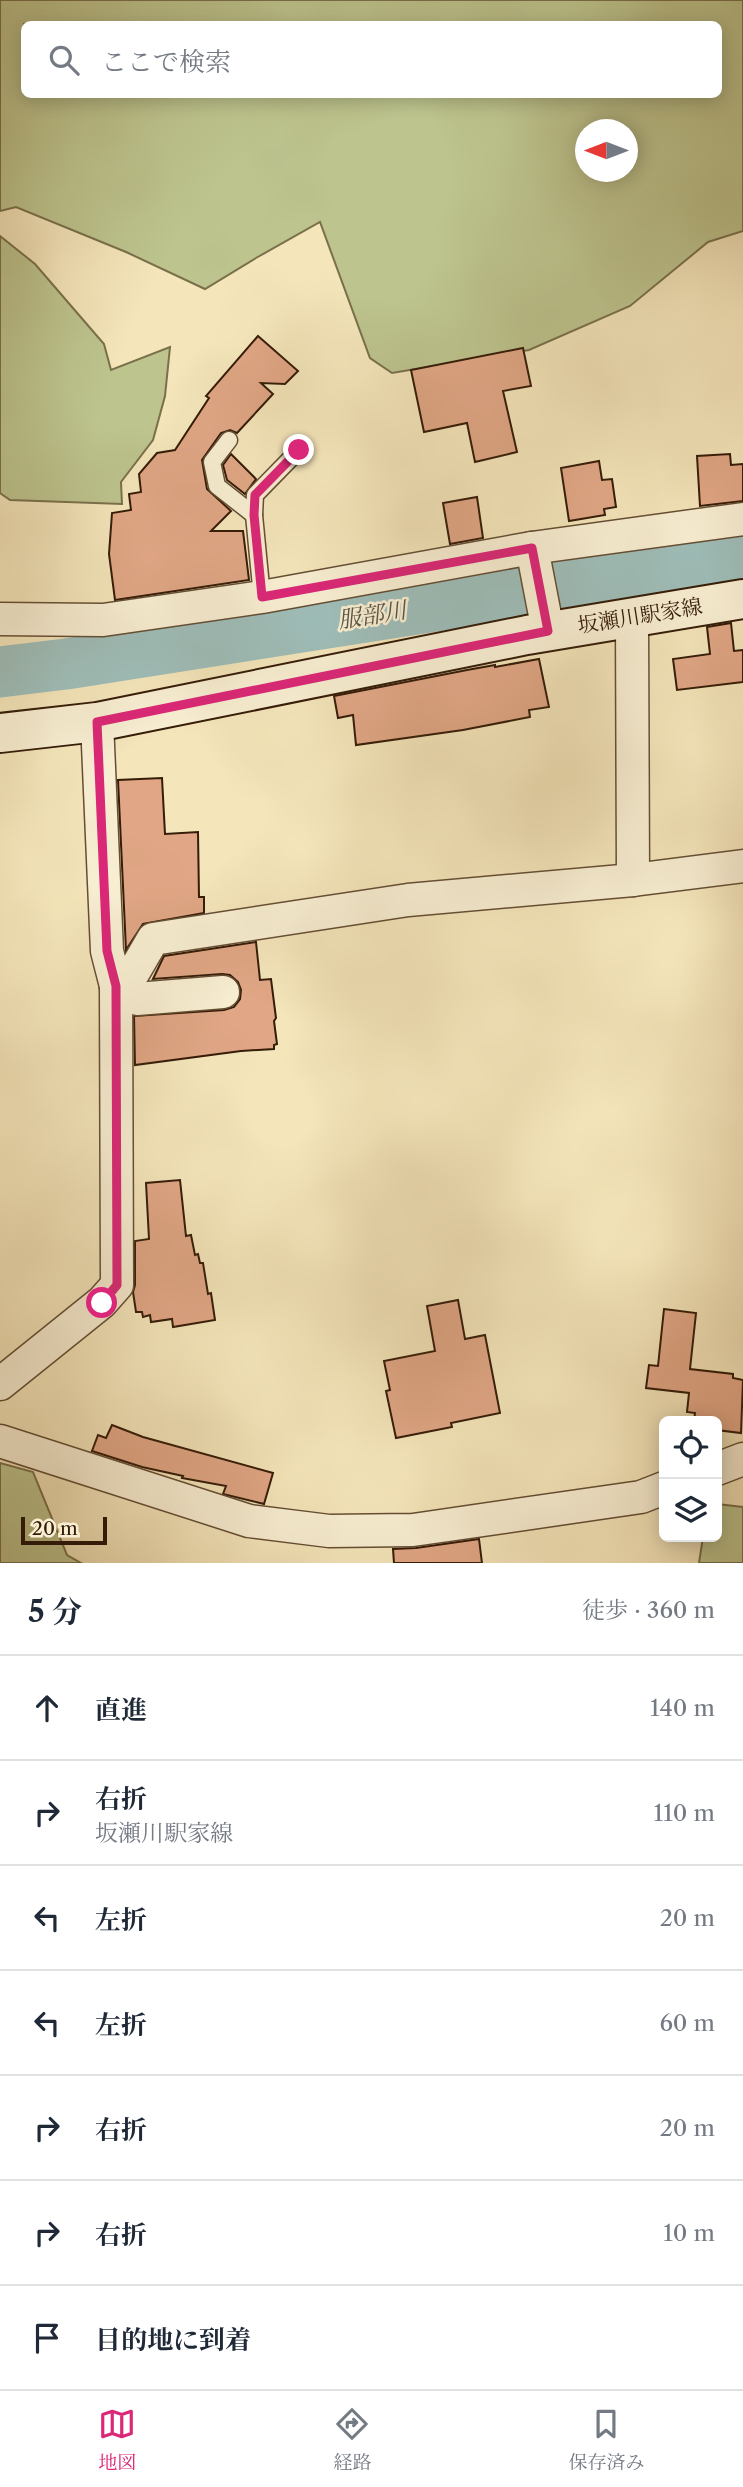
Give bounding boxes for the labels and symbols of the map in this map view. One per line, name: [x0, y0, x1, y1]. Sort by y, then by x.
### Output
north arrow: [575, 119, 638, 182]
route end: [283, 434, 314, 465]
street label: 坂瀬川駅家線: [576, 593, 704, 638]
water label: 服部川: [336, 595, 411, 634]
route start: [86, 1287, 117, 1318]
scale bar: [21, 1514, 107, 1546]

